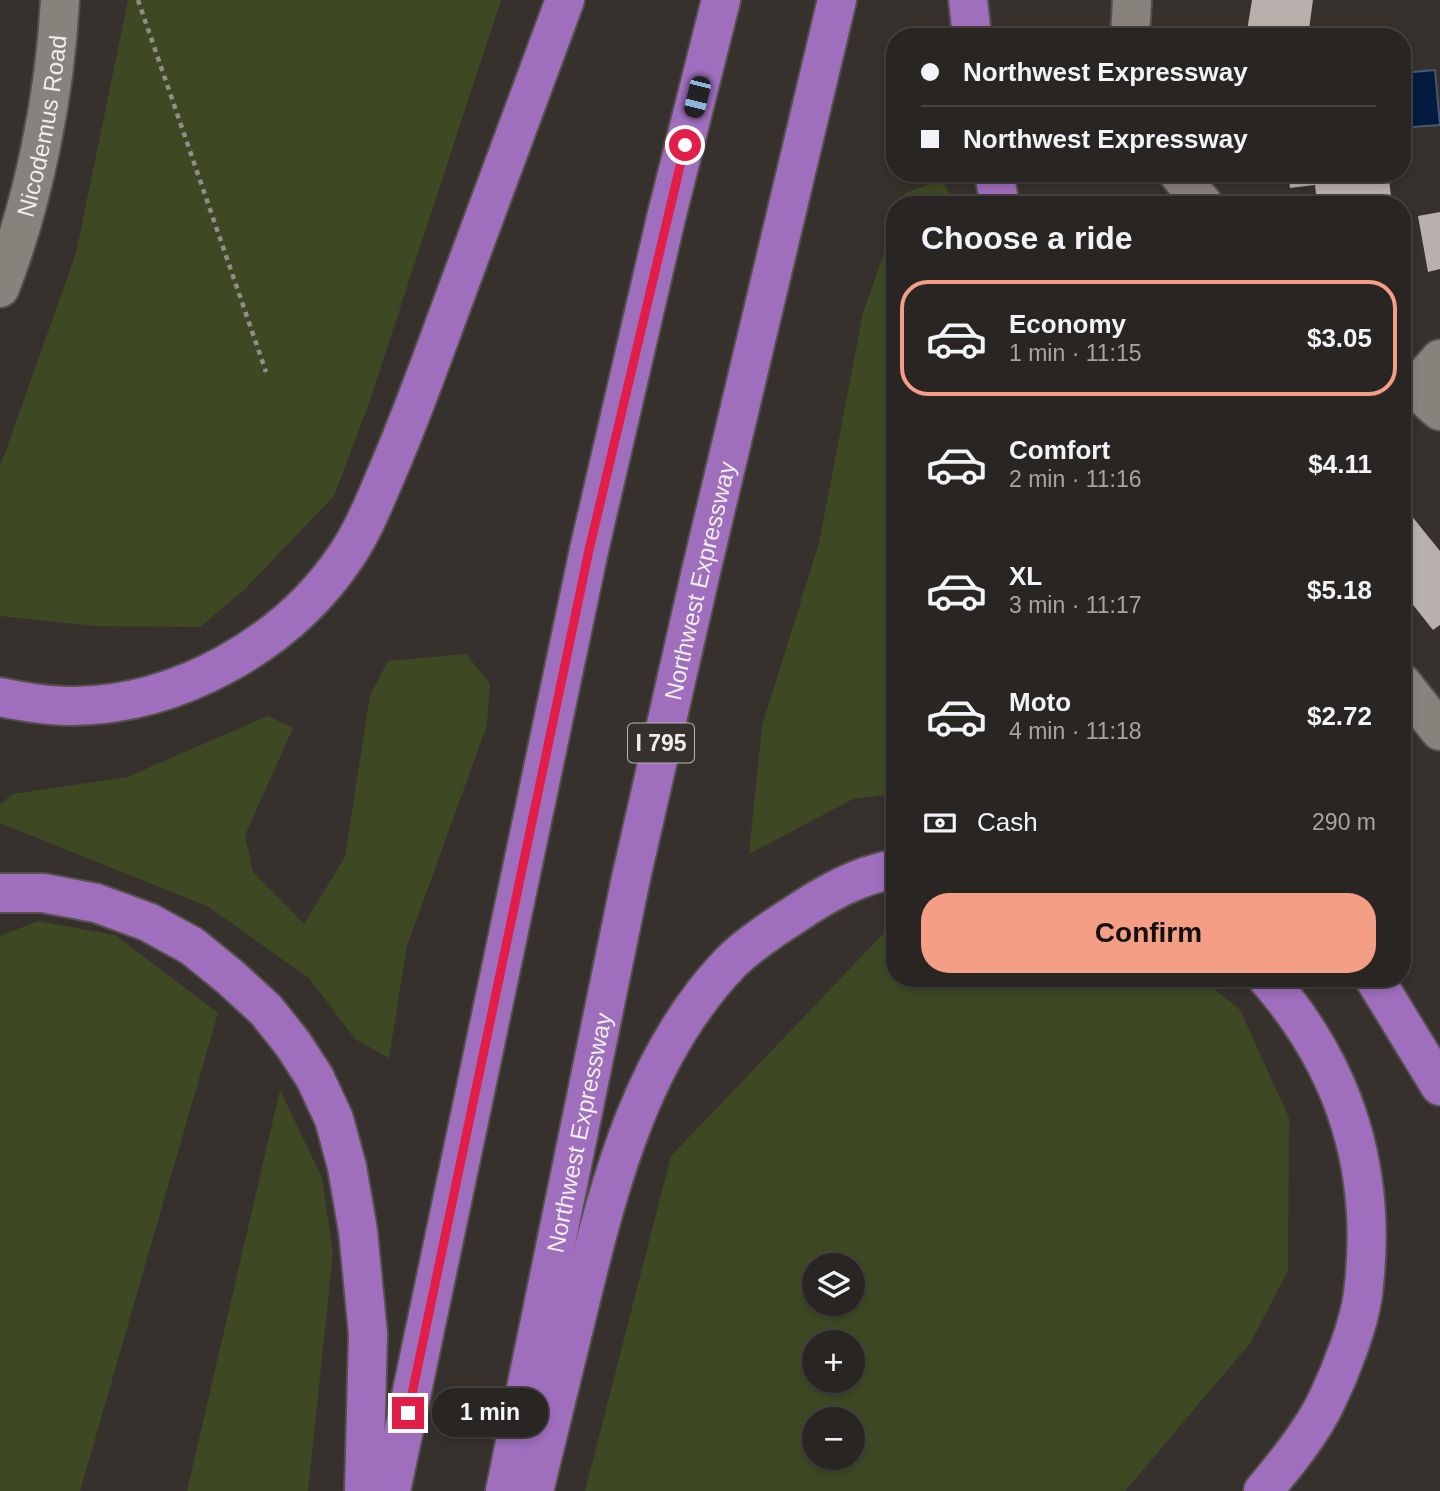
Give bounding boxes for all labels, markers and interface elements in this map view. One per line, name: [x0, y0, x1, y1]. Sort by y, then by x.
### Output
street label: Nicodemus Road: [11, 34, 71, 220]
text: Northwest Expressway: [963, 57, 1248, 87]
car: [682, 74, 713, 120]
text: Northwest Expressway: [963, 124, 1248, 154]
route start: [669, 129, 701, 161]
text: Choose a ride: [921, 220, 1133, 256]
icon: car: [925, 307, 988, 370]
text: Economy: [1009, 309, 1126, 339]
text: $3.05: [1307, 323, 1372, 353]
text: 1 min · 11:15: [1009, 340, 1142, 366]
icon: car: [925, 433, 988, 496]
text: Comfort: [1009, 435, 1110, 465]
text: $4.11: [1308, 449, 1372, 479]
street label: Northwest Expressway: [659, 459, 740, 703]
text: 2 min · 11:16: [1009, 466, 1142, 492]
icon: car: [925, 559, 988, 622]
text: XL: [1009, 561, 1042, 591]
text: $5.18: [1307, 575, 1372, 605]
text: 3 min · 11:17: [1009, 592, 1142, 618]
icon: car: [925, 685, 988, 748]
text: Moto: [1009, 687, 1071, 717]
text: $2.72: [1307, 701, 1372, 731]
text: 4 min · 11:18: [1009, 718, 1142, 744]
road number: I 795: [628, 723, 694, 762]
icon: cash: [921, 804, 959, 842]
text: Cash: [977, 807, 1038, 837]
text: 290 m: [1312, 809, 1376, 835]
button: Confirm: [921, 893, 1376, 973]
street label: Northwest Expressway: [541, 1010, 616, 1255]
map controls: [802, 1253, 865, 1470]
button: layers: [802, 1253, 865, 1316]
button: +: [802, 1330, 865, 1393]
callout: 1 min: [432, 1388, 548, 1438]
route end: [392, 1397, 424, 1429]
text: 1 min: [460, 1399, 520, 1425]
button: −: [802, 1407, 865, 1470]

